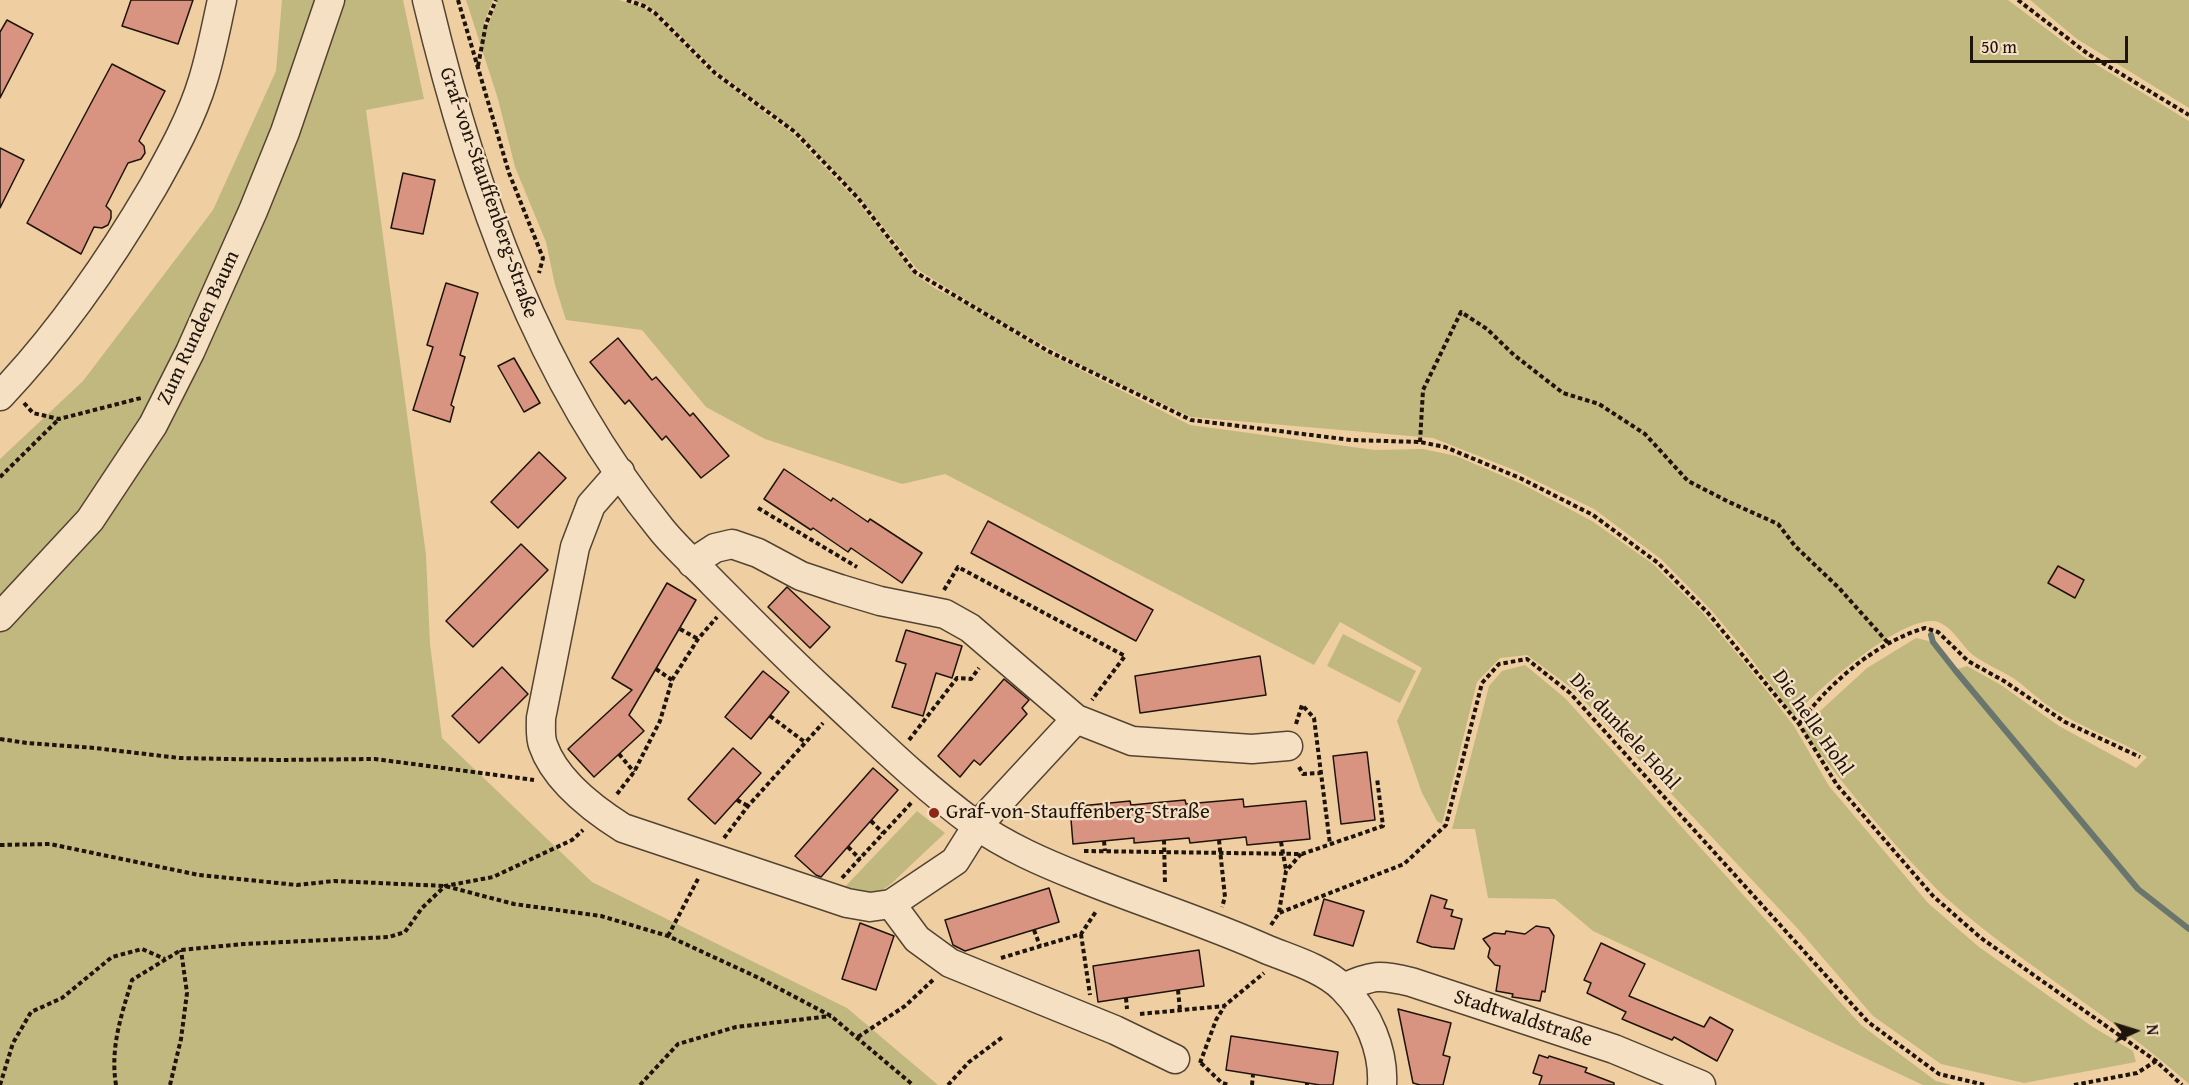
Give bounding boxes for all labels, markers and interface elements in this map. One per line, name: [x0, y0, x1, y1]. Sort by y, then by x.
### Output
scale bar: [1973, 24, 2130, 62]
text: 50 m: [1981, 33, 2017, 60]
street label: Graf-von-Stauffenberg-Straße: [433, 64, 543, 322]
street label: Zum Runden Baum: [152, 247, 246, 409]
street label: Die helle Hohl: [1766, 665, 1858, 781]
street label: Die dunkele Hohl: [1564, 668, 1684, 796]
place label: Graf-von-Stauffenberg-Straße: [946, 800, 1210, 826]
marker: Graf-von-Stauffenberg-Straße: [927, 806, 941, 820]
street label: Stadtwaldstraße: [1451, 985, 1595, 1053]
north arrow: [2105, 1001, 2165, 1061]
text: N: [2141, 1024, 2165, 1036]

